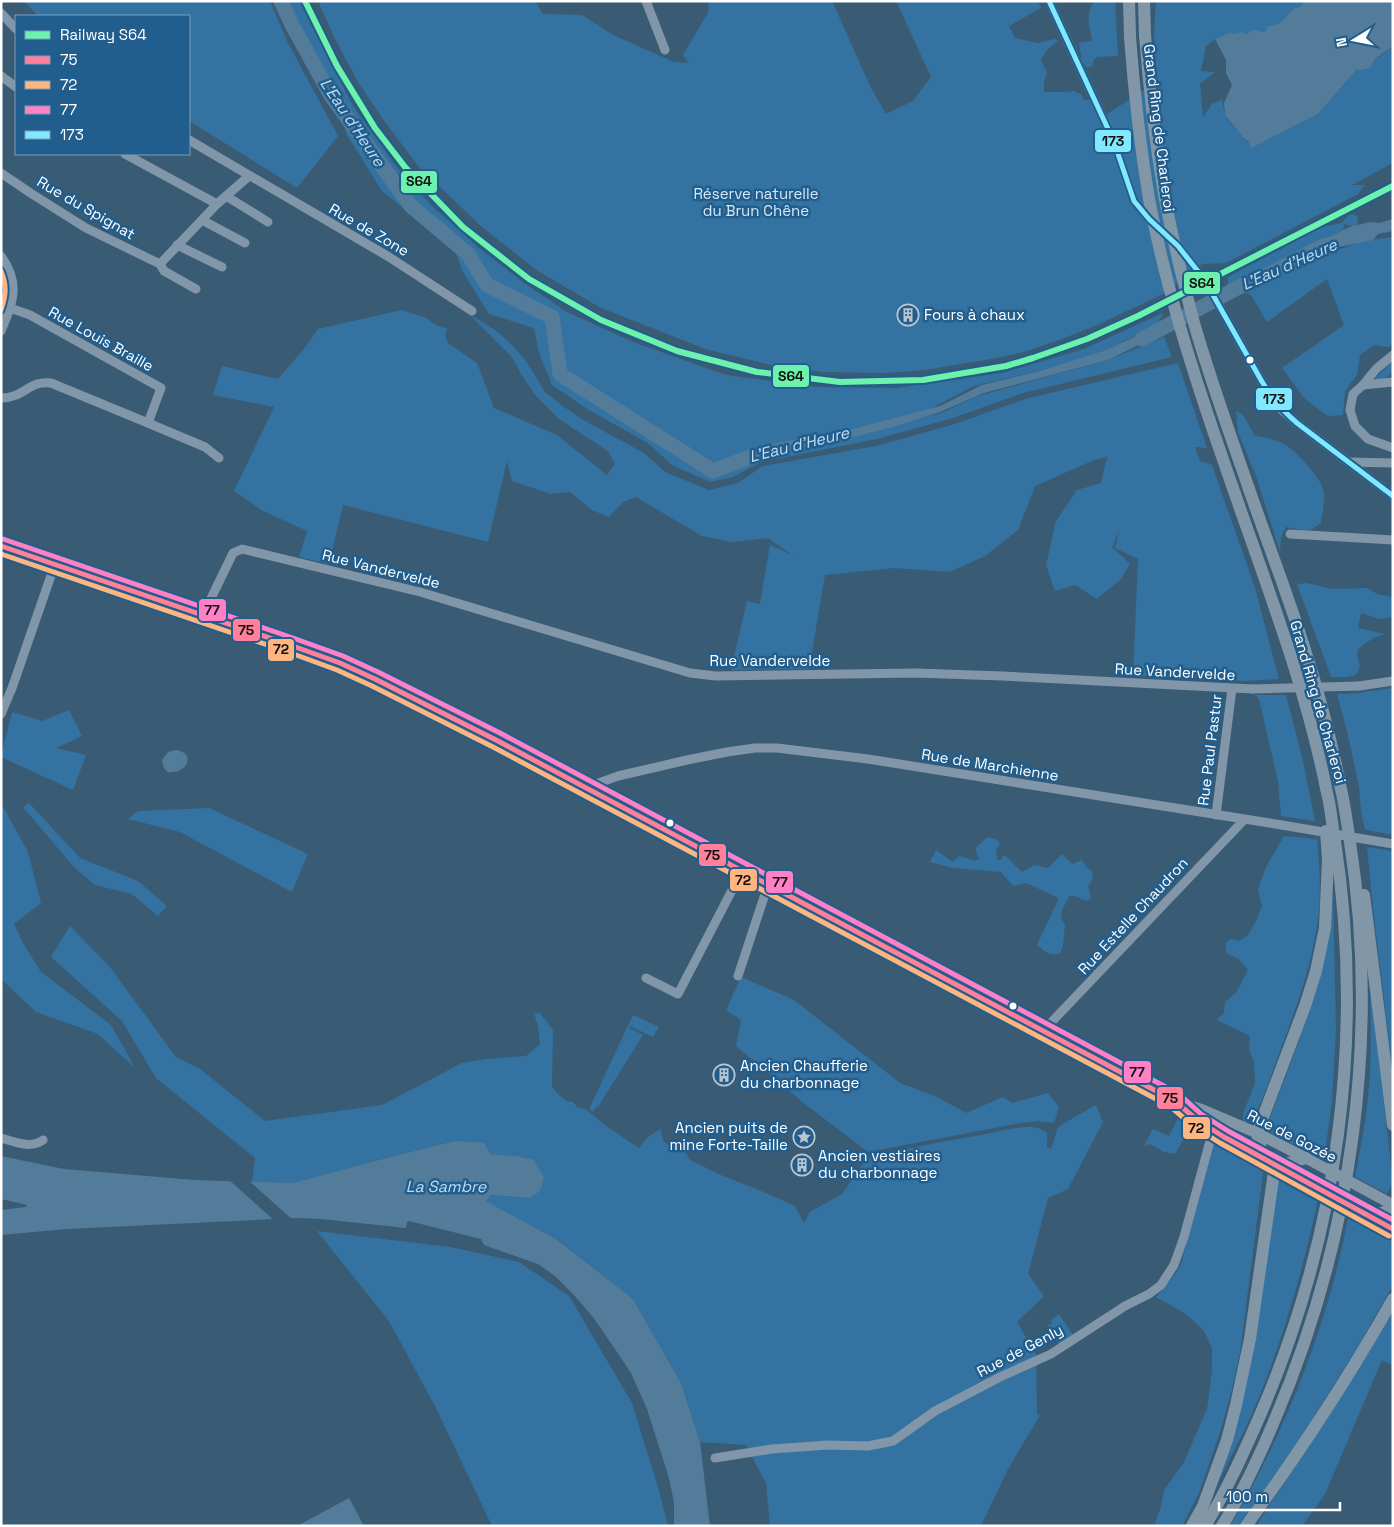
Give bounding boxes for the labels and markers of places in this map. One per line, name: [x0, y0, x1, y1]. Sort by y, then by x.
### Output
building icon: Fours à chaux: [896, 303, 920, 327]
place label: Fours à chaux: [924, 305, 1025, 324]
unlabelled marker: [1245, 355, 1255, 365]
unlabelled marker: [665, 818, 675, 828]
unlabelled marker: [1008, 1001, 1018, 1011]
place label: Ancien Chaufferie du charbonnage: [740, 1056, 868, 1092]
building icon: Ancien Chaufferie du charbonnage: [712, 1063, 736, 1087]
place label: Ancien puits de mine Forte-Taille: [669, 1118, 788, 1154]
place icon: Ancien puits de mine Forte-Taille: [792, 1125, 816, 1149]
place label: Ancien vestiaires du charbonnage: [818, 1146, 941, 1182]
building icon: Ancien vestiaires du charbonnage: [790, 1153, 814, 1177]

